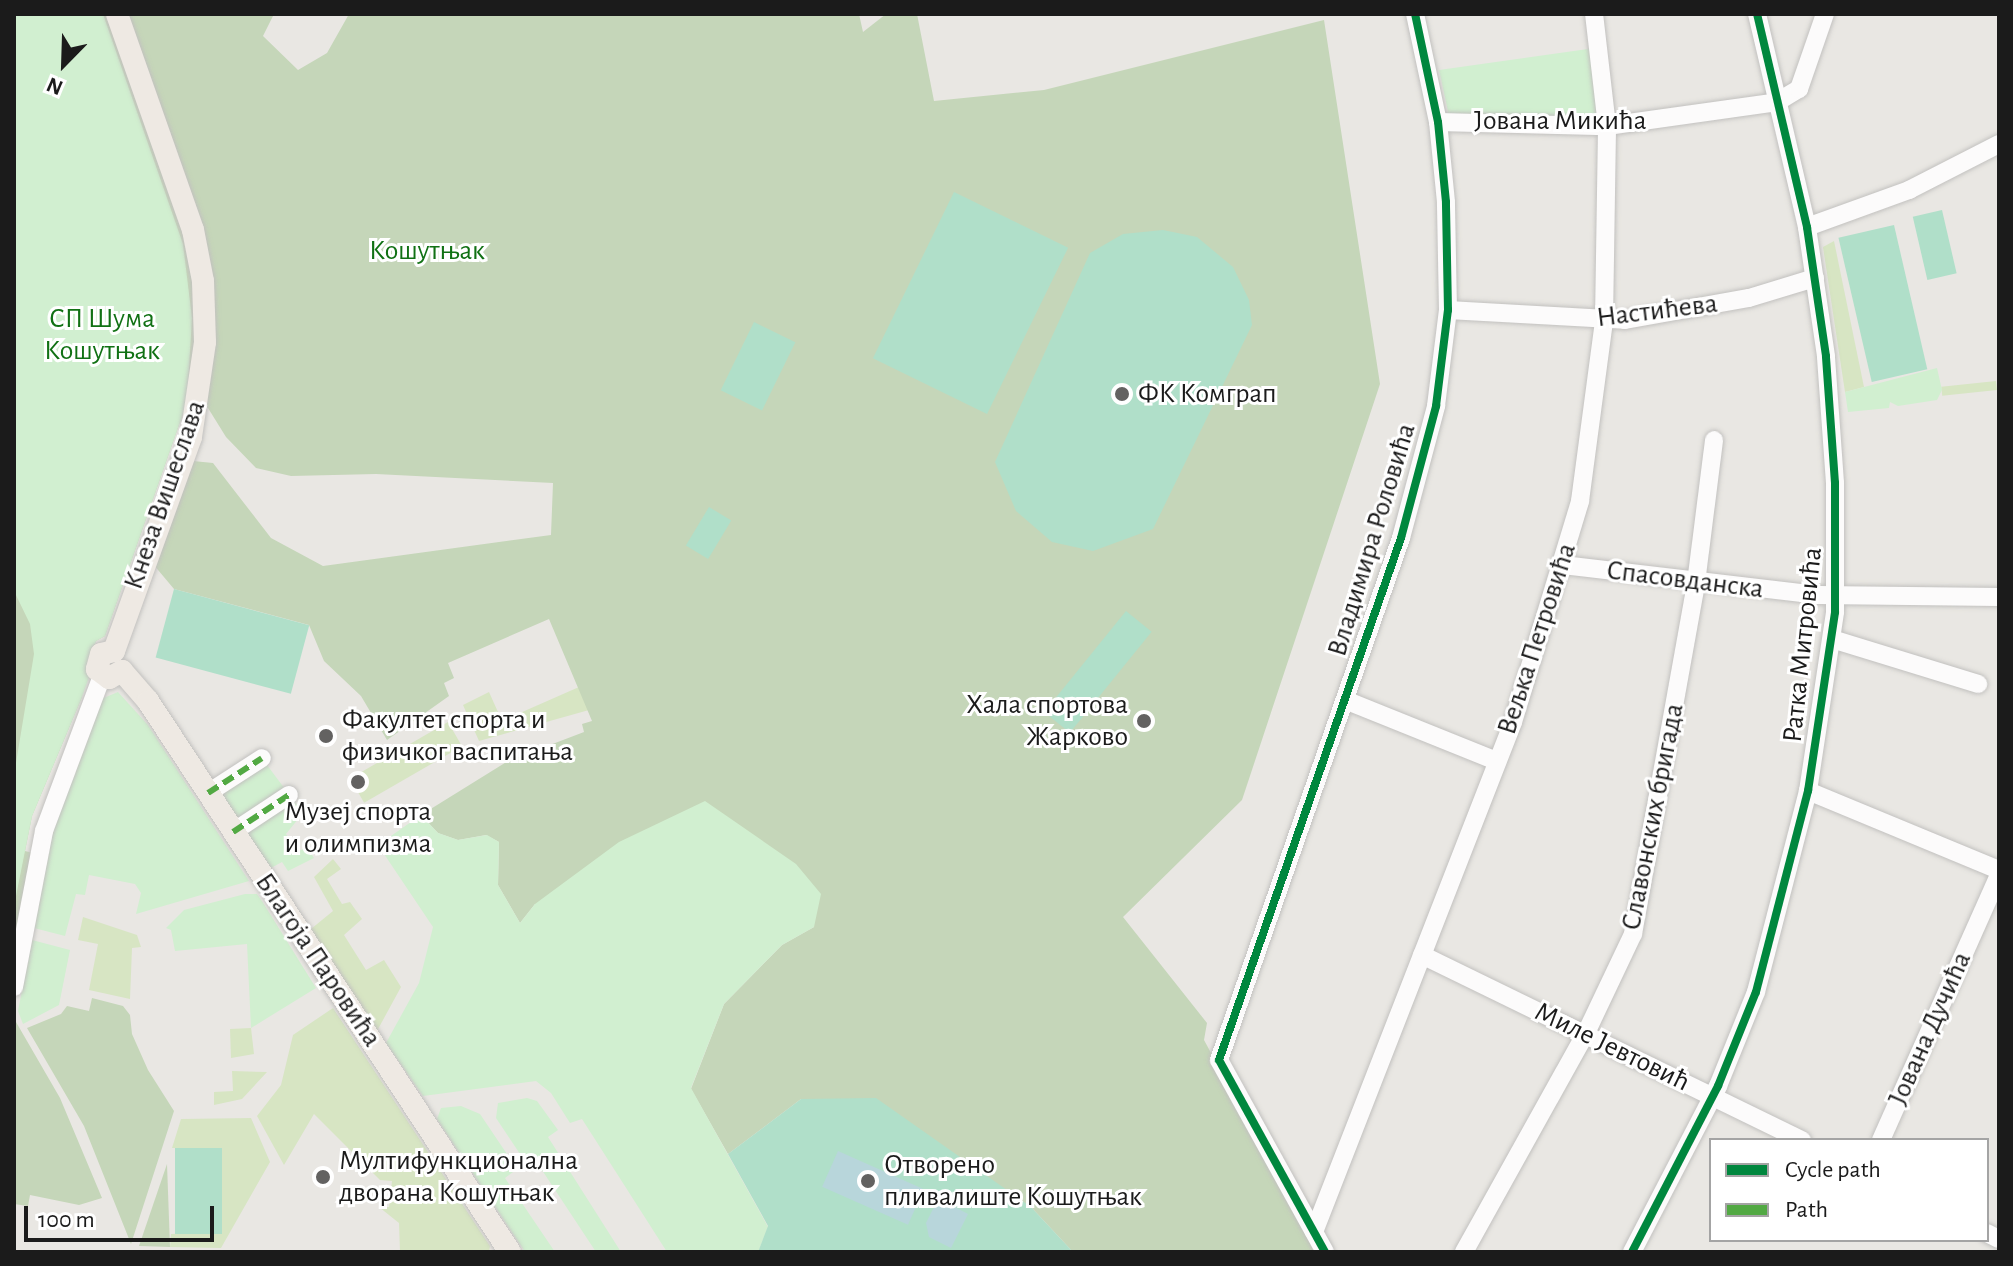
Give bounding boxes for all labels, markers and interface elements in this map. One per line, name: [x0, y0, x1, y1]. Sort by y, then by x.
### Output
north arrow: [24, 24, 104, 104]
text: N: [43, 73, 66, 99]
street label: Јована Микића: [1474, 104, 1646, 138]
park label: Кошутњак: [369, 234, 485, 268]
street label: Настићева: [1595, 287, 1719, 335]
park label: СП Шума Кошутњак: [44, 302, 160, 368]
place label: ФК Комграп: [1138, 377, 1277, 411]
marker: ФК Комграп: [1113, 385, 1131, 403]
street label: Кнеза Вишеслава: [117, 396, 213, 594]
street label: Владимира Роловића: [1321, 419, 1423, 661]
street label: Вељка Петровића: [1490, 539, 1584, 739]
street label: Ратка Митровића: [1776, 546, 1830, 744]
street label: Спасовданска: [1605, 554, 1765, 606]
place label: Хала спортова Жарково: [966, 688, 1128, 754]
street label: Славонских бригада: [1615, 701, 1691, 933]
place label: Факултет спорта и физичког васпитања: [342, 703, 573, 769]
marker: Хала спортова Жарково: [1135, 712, 1153, 730]
marker: Факултет спорта и физичког васпитања: [317, 727, 335, 745]
marker: Музеј спорта и олимпизма: [349, 773, 367, 791]
place label: Музеј спорта и олимпизма: [284, 795, 432, 861]
street label: Благоја Паровића: [248, 867, 388, 1053]
street label: Јована Дучића: [1881, 947, 1979, 1111]
street label: Миле Јевтовић: [1529, 995, 1695, 1099]
legend: [1709, 1138, 1989, 1242]
place label: Мултифункционална дворана Кошутњак: [339, 1144, 578, 1210]
place label: Отворено пливалиште Кошутњак: [884, 1148, 1142, 1214]
text: Cycle path: [1785, 1158, 1881, 1182]
marker: Мултифункционална дворана Кошутњак: [314, 1168, 332, 1186]
marker: Отворено пливалиште Кошутњак: [859, 1172, 877, 1190]
scale bar: [28, 1190, 218, 1240]
text: Path: [1785, 1198, 1828, 1222]
text: 100 m: [38, 1208, 95, 1232]

